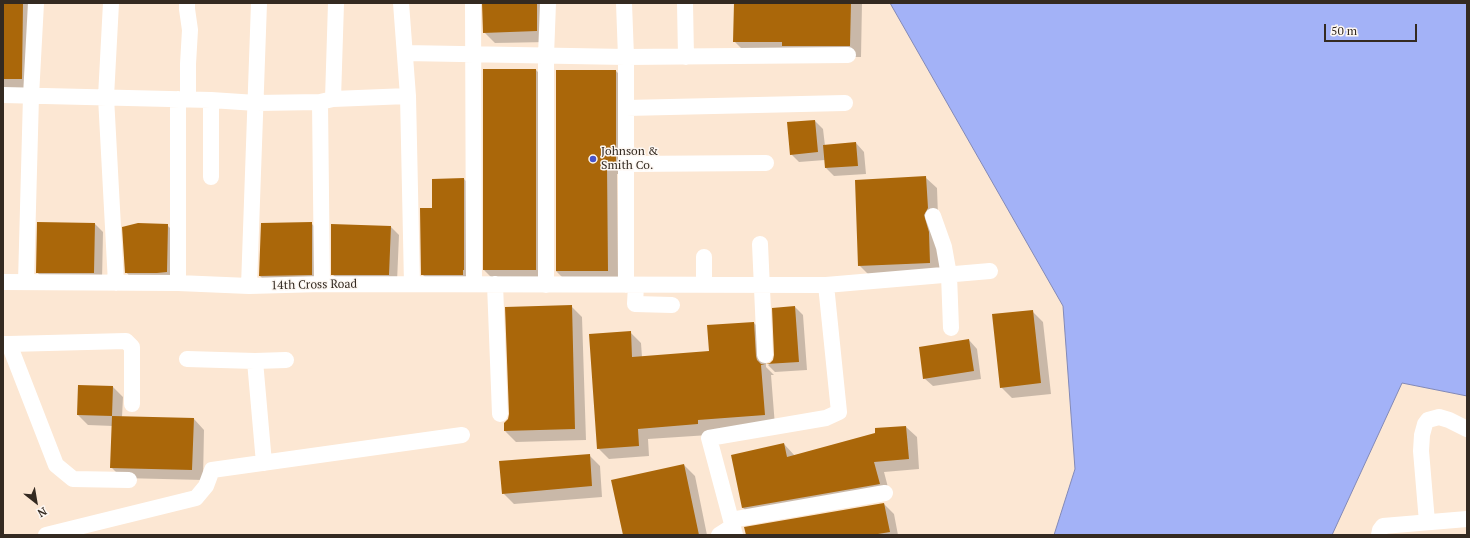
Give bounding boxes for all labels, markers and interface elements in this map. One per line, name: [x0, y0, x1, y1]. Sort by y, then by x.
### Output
scale bar: [1326, 16, 1419, 42]
text: 50 m: [1331, 23, 1357, 38]
place label: Johnson & Smith Co.: [601, 145, 658, 173]
marker: Johnson & Smith Co.: [588, 154, 598, 164]
street label: 14th Cross Road: [271, 277, 357, 293]
north arrow: [16, 482, 56, 522]
text: N: [35, 504, 49, 520]

